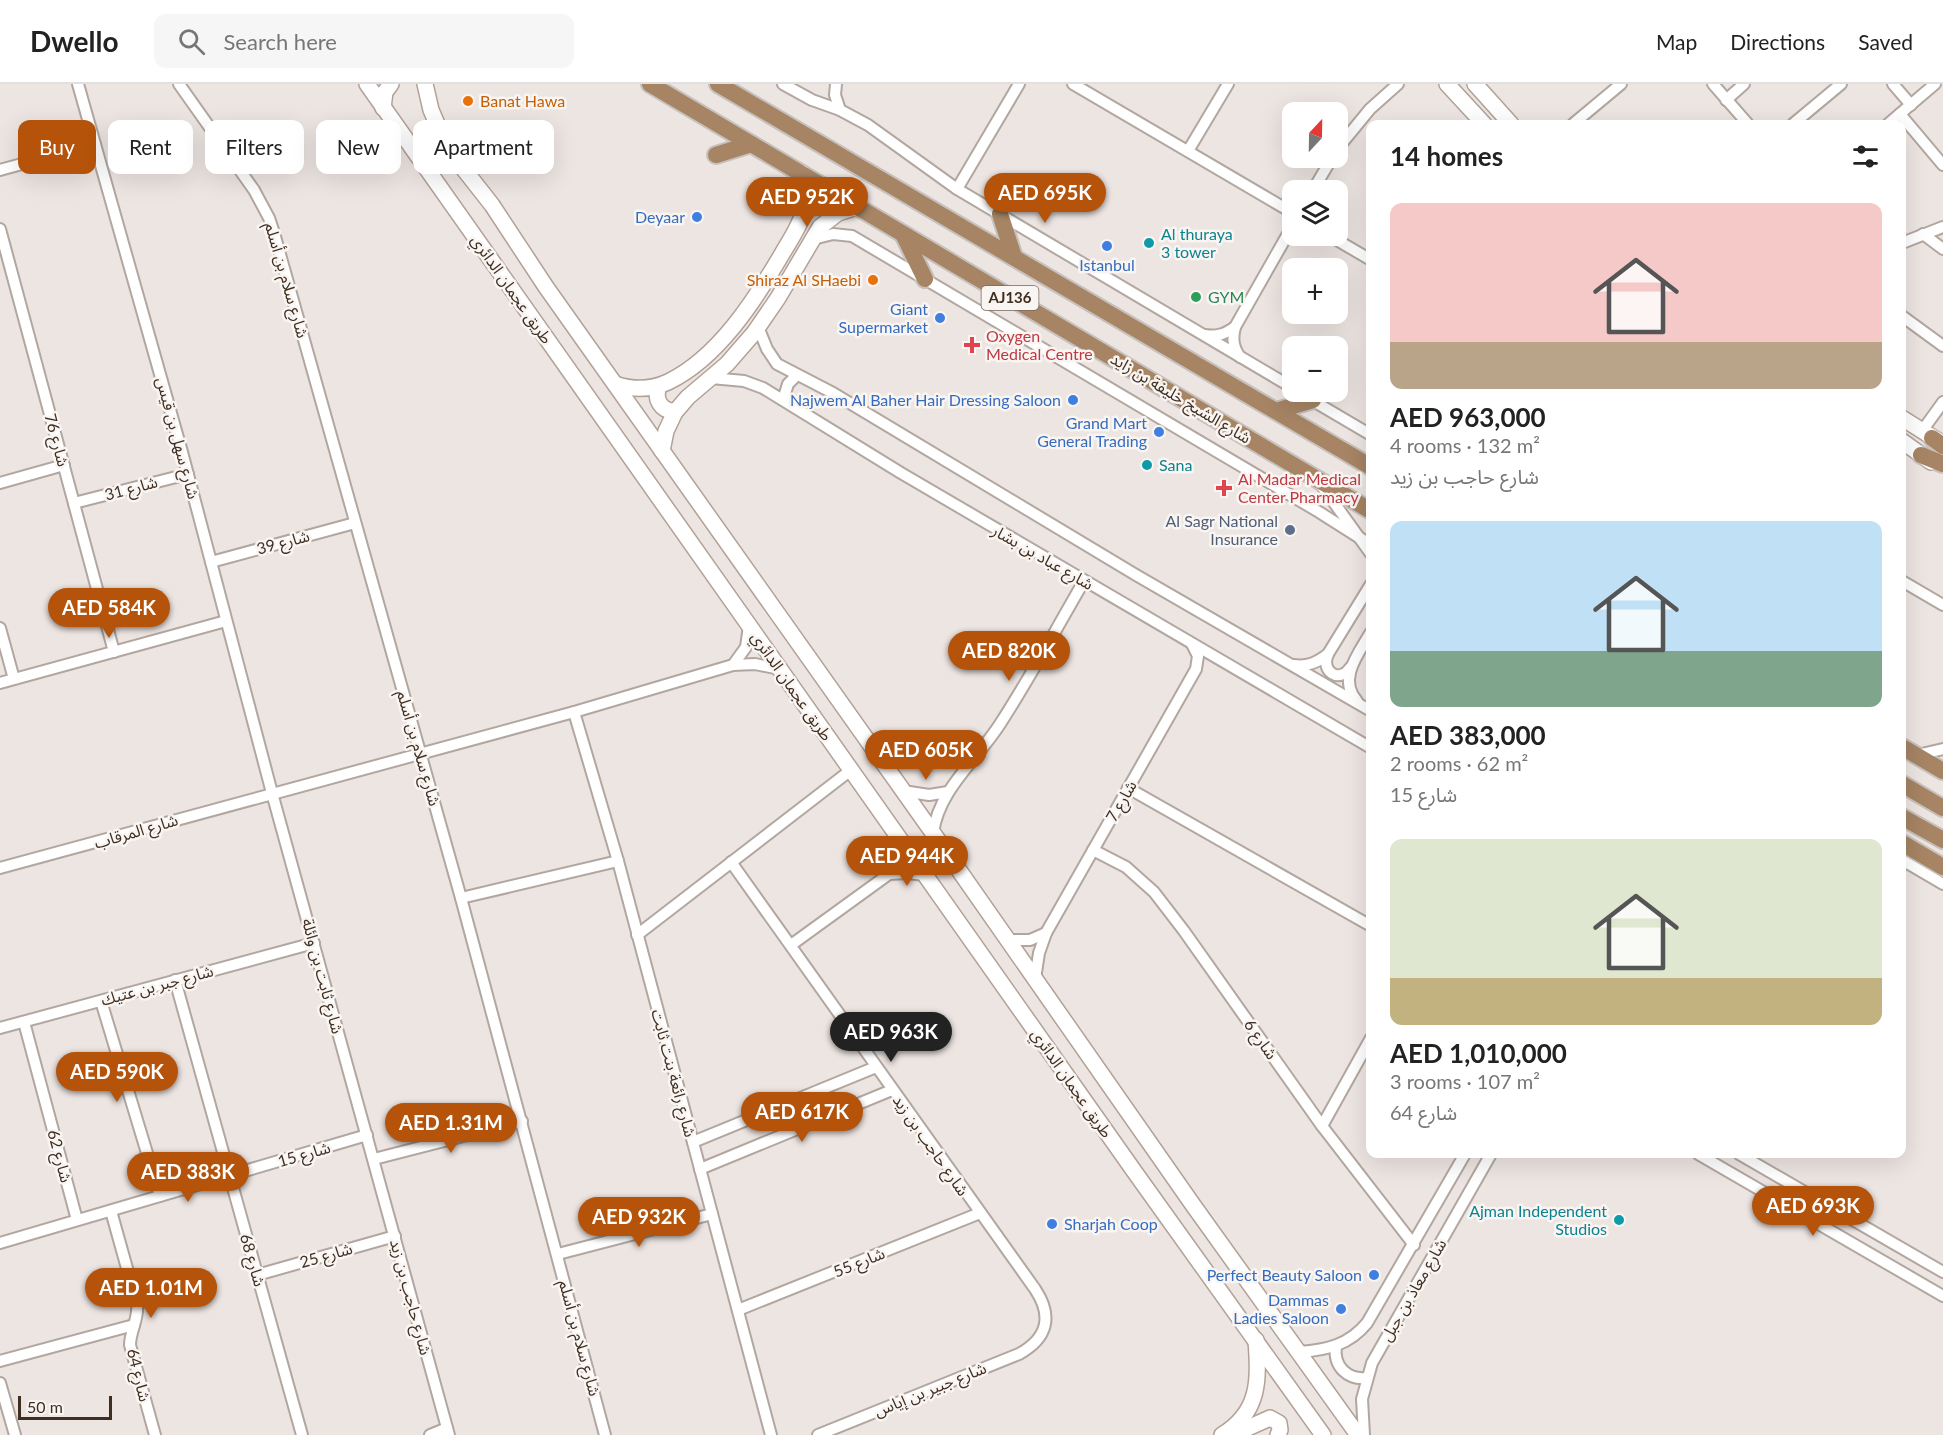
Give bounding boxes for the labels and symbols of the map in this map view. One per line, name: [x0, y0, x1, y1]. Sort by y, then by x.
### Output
place label: Banat Hawa: [480, 91, 565, 110]
marker: Banat Hawa: [461, 94, 475, 108]
north arrow: [1282, 102, 1348, 168]
pin: AED 695K: [983, 173, 1107, 224]
pin: AED 952K: [745, 177, 869, 228]
place label: Deyaar: [635, 207, 685, 226]
marker: Deyaar: [690, 210, 704, 224]
street label: شارع سلام بن أسلم: [258, 220, 313, 341]
place label: Al thuraya 3 tower: [1161, 224, 1233, 261]
street label: طريق عجمان الدائري: [465, 231, 557, 349]
marker: Al thuraya 3 tower: [1142, 236, 1156, 250]
marker: Istanbul: [1100, 239, 1114, 253]
place label: Istanbul: [1079, 255, 1135, 274]
place label: Shiraz Al SHaebi: [747, 270, 861, 289]
marker: Shiraz Al SHaebi: [866, 273, 880, 287]
road number: AJ136: [982, 286, 1038, 310]
place label: GYM: [1208, 287, 1244, 306]
marker: GYM: [1189, 290, 1203, 304]
place label: Giant Supermarket: [839, 299, 928, 336]
marker: Giant Supermarket: [933, 311, 947, 325]
place label: Oxygen Medical Centre: [986, 326, 1093, 363]
marker: Oxygen Medical Centre: [963, 336, 981, 354]
street label: شارع الشيخ خليفة بن زايد: [1106, 348, 1255, 450]
street label: شارع سهل بن قيس: [149, 375, 204, 502]
place label: Najwem Al Baher Hair Dressing Saloon: [790, 390, 1061, 409]
marker: Najwem Al Baher Hair Dressing Saloon: [1066, 393, 1080, 407]
street label: شارع 76: [37, 411, 74, 469]
place label: Grand Mart General Trading: [1037, 413, 1147, 450]
marker: Grand Mart General Trading: [1152, 425, 1166, 439]
place label: Sana: [1159, 455, 1192, 474]
marker: Sana: [1140, 458, 1154, 472]
place label: Al Madar Medical Center Pharmacy: [1238, 469, 1361, 506]
street label: شارع 31: [102, 471, 160, 508]
marker: Al Madar Medical Center Pharmacy: [1215, 479, 1233, 497]
place label: Al Sagr National Insurance: [1165, 511, 1278, 548]
street label: شارع عباد بن بشار: [986, 519, 1097, 597]
marker: Al Sagr National Insurance: [1283, 523, 1297, 537]
street label: شارع 39: [254, 525, 312, 562]
pin: AED 584K: [47, 588, 171, 639]
street label: طريق عجمان الدائري: [745, 628, 837, 746]
pin: AED 820K: [947, 631, 1071, 682]
street label: شارع سلام بن أسلم: [390, 688, 445, 809]
pin: AED 605K: [864, 730, 988, 781]
street label: شارع 7: [1101, 777, 1143, 827]
street label: شارع المرقاب: [92, 810, 181, 855]
pin: AED 944K: [845, 836, 969, 887]
street label: شارع ثابت بن وائلة: [295, 916, 348, 1037]
street label: شارع جبر بن عتيك: [99, 960, 216, 1012]
street label: شارع رائعة بنت ثابت: [644, 1007, 701, 1140]
pin: AED 963K: [829, 1012, 953, 1063]
street label: شارع 6: [1238, 1015, 1282, 1065]
street label: طريق عجمان الدائري: [1025, 1025, 1117, 1143]
pin: AED 590K: [55, 1052, 179, 1103]
street label: شارع حاجب بن زيد: [886, 1090, 973, 1201]
pin: AED 617K: [740, 1092, 864, 1143]
pin: AED 1.31M: [382, 1103, 520, 1154]
street label: شارع 62: [40, 1127, 77, 1185]
street label: شارع 15: [275, 1137, 333, 1174]
pin: AED 383K: [126, 1152, 250, 1203]
pin: AED 693K: [1751, 1186, 1875, 1237]
pin: AED 932K: [577, 1197, 701, 1248]
place label: Ajman Independent Studios: [1469, 1201, 1607, 1238]
marker: Ajman Independent Studios: [1612, 1213, 1626, 1227]
place label: Sharjah Coop: [1064, 1214, 1158, 1233]
marker: Sharjah Coop: [1045, 1217, 1059, 1231]
street label: شارع 68: [233, 1231, 270, 1289]
street label: شارع معاذ بن جبل: [1376, 1235, 1453, 1346]
street label: شارع حاجب بن زيد: [383, 1237, 436, 1358]
street label: شارع 25: [297, 1238, 355, 1275]
street label: شارع 55: [830, 1243, 889, 1284]
place label: Perfect Beauty Saloon: [1207, 1265, 1362, 1284]
pin: AED 1.01M: [82, 1268, 220, 1319]
marker: Perfect Beauty Saloon: [1367, 1268, 1381, 1282]
street label: شارع سلام بن أسلم: [552, 1278, 605, 1399]
place label: Dammas Ladies Saloon: [1233, 1290, 1329, 1327]
marker: Dammas Ladies Saloon: [1334, 1302, 1348, 1316]
street label: شارع 64: [120, 1346, 155, 1404]
street label: شارع جبير بن إياس: [871, 1357, 990, 1423]
scale bar: [18, 1393, 112, 1420]

